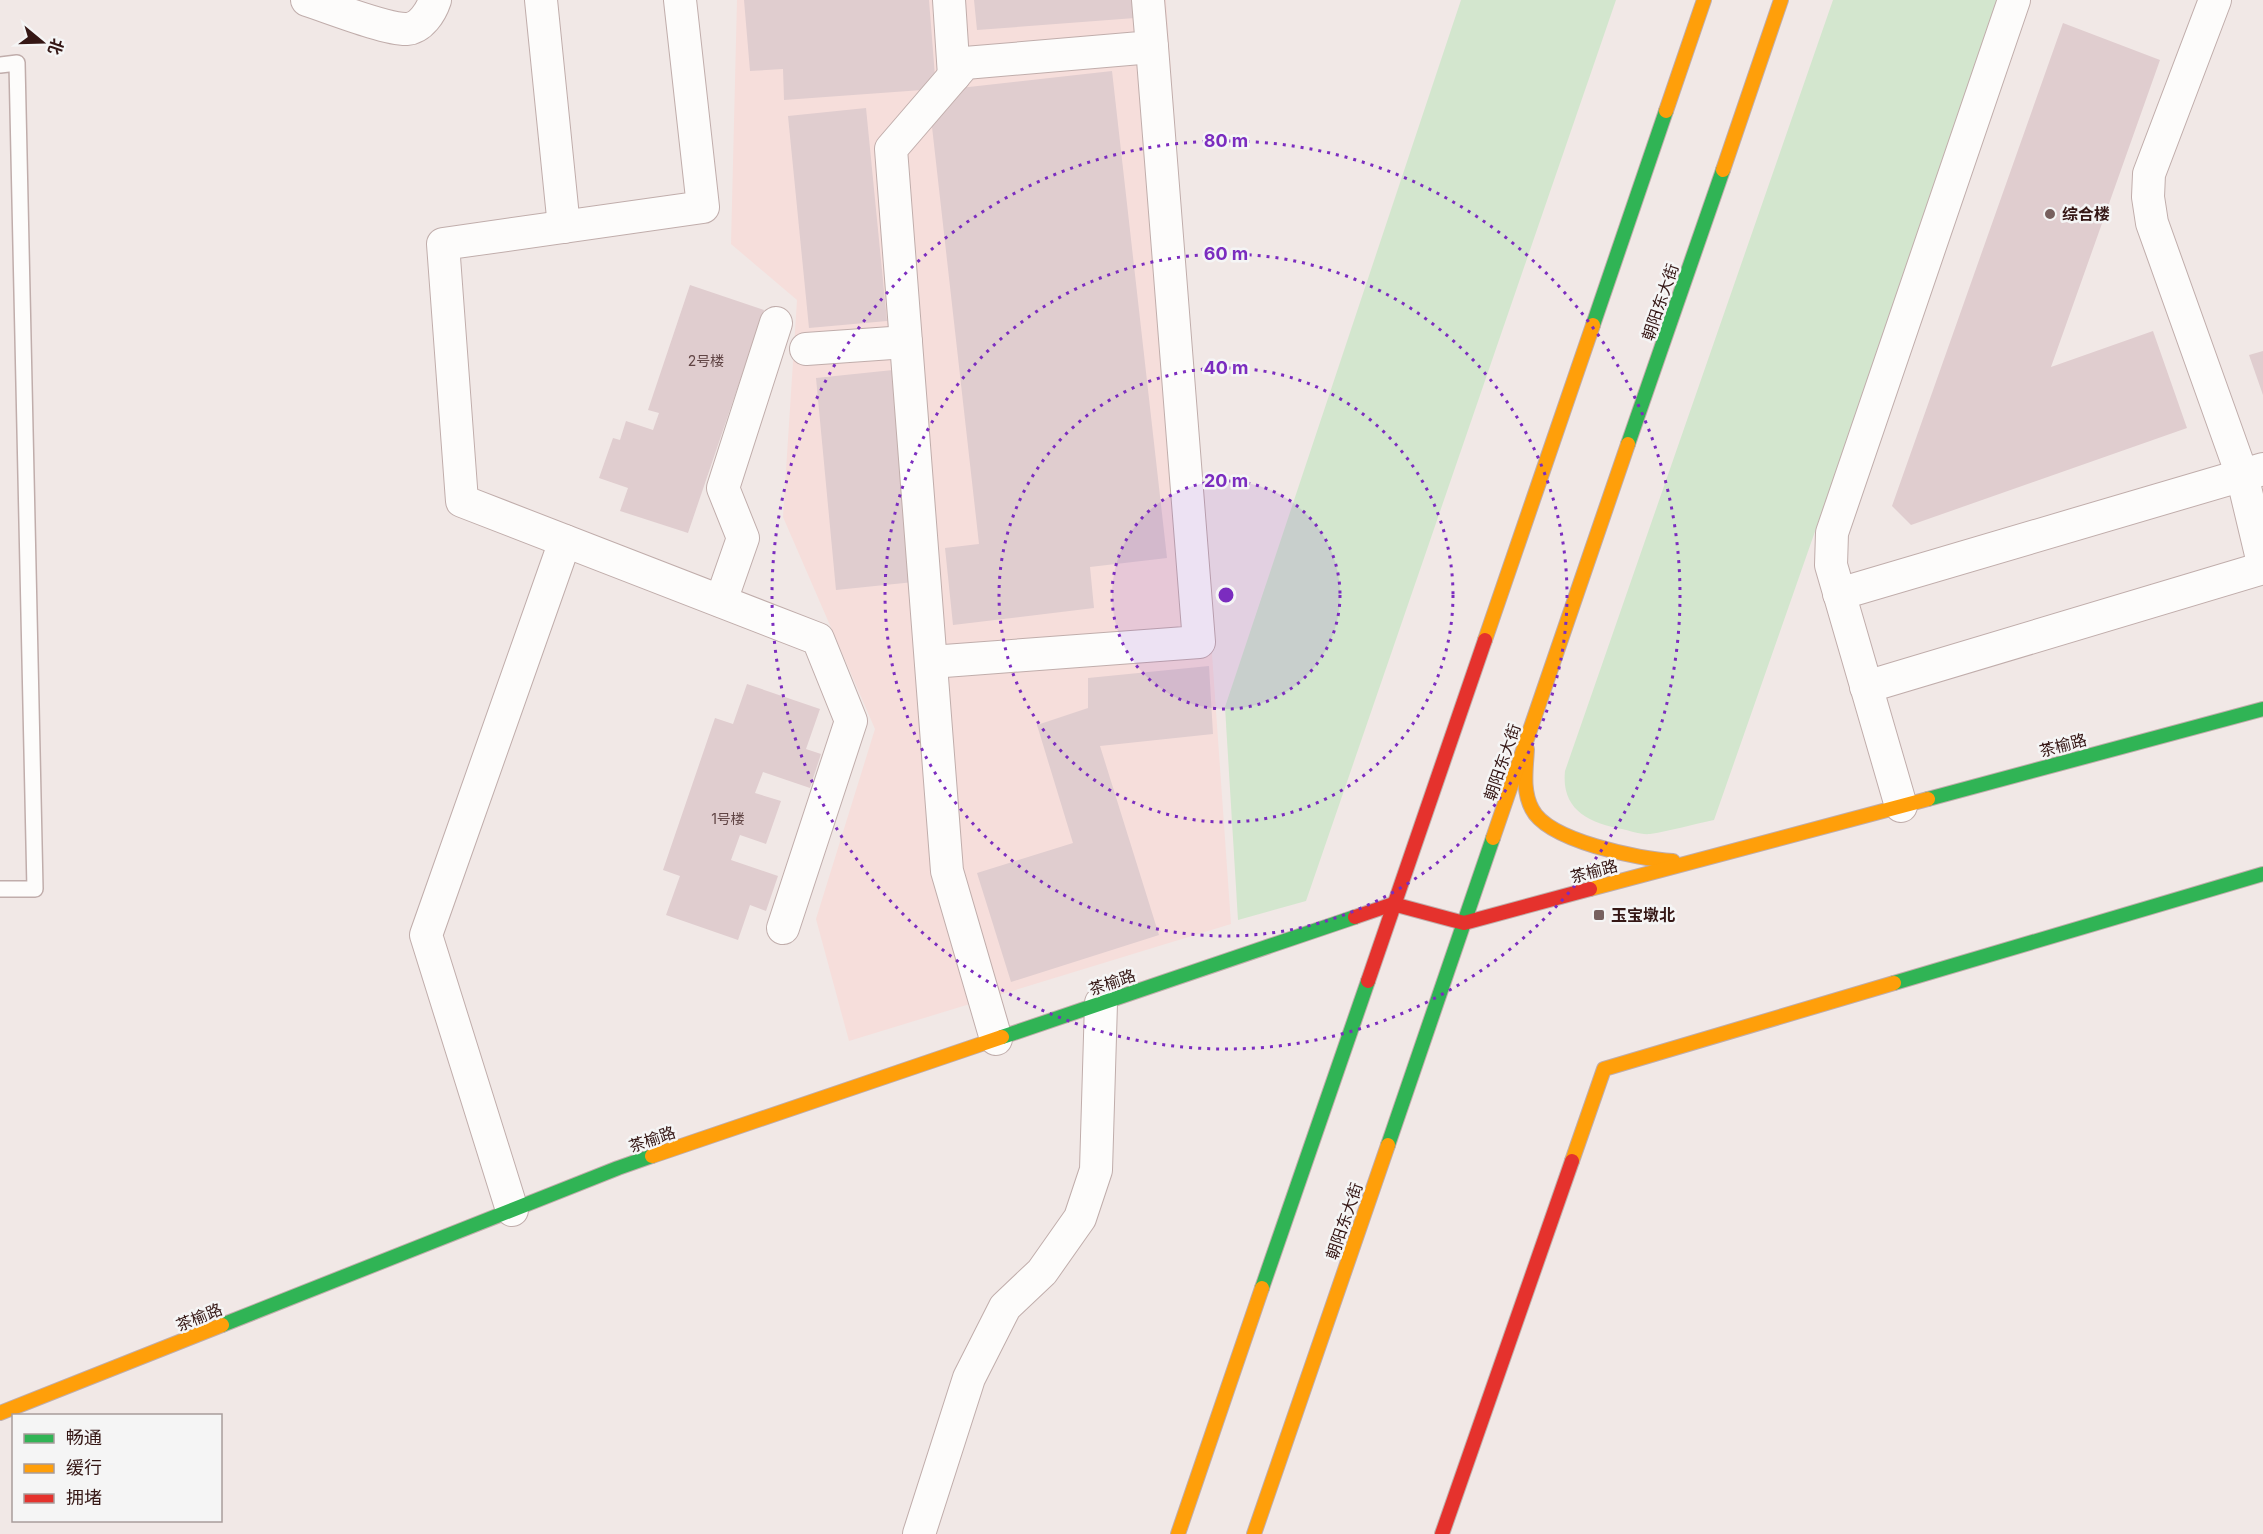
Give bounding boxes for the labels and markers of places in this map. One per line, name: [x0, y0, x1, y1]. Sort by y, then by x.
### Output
place label: 综合楼: [2062, 204, 2110, 224]
marker: 综合楼: [2043, 207, 2057, 221]
centre of rings: [1216, 585, 1236, 605]
place label: 玉宝墩北: [1611, 905, 1675, 925]
marker: 玉宝墩北: [1592, 908, 1606, 922]

